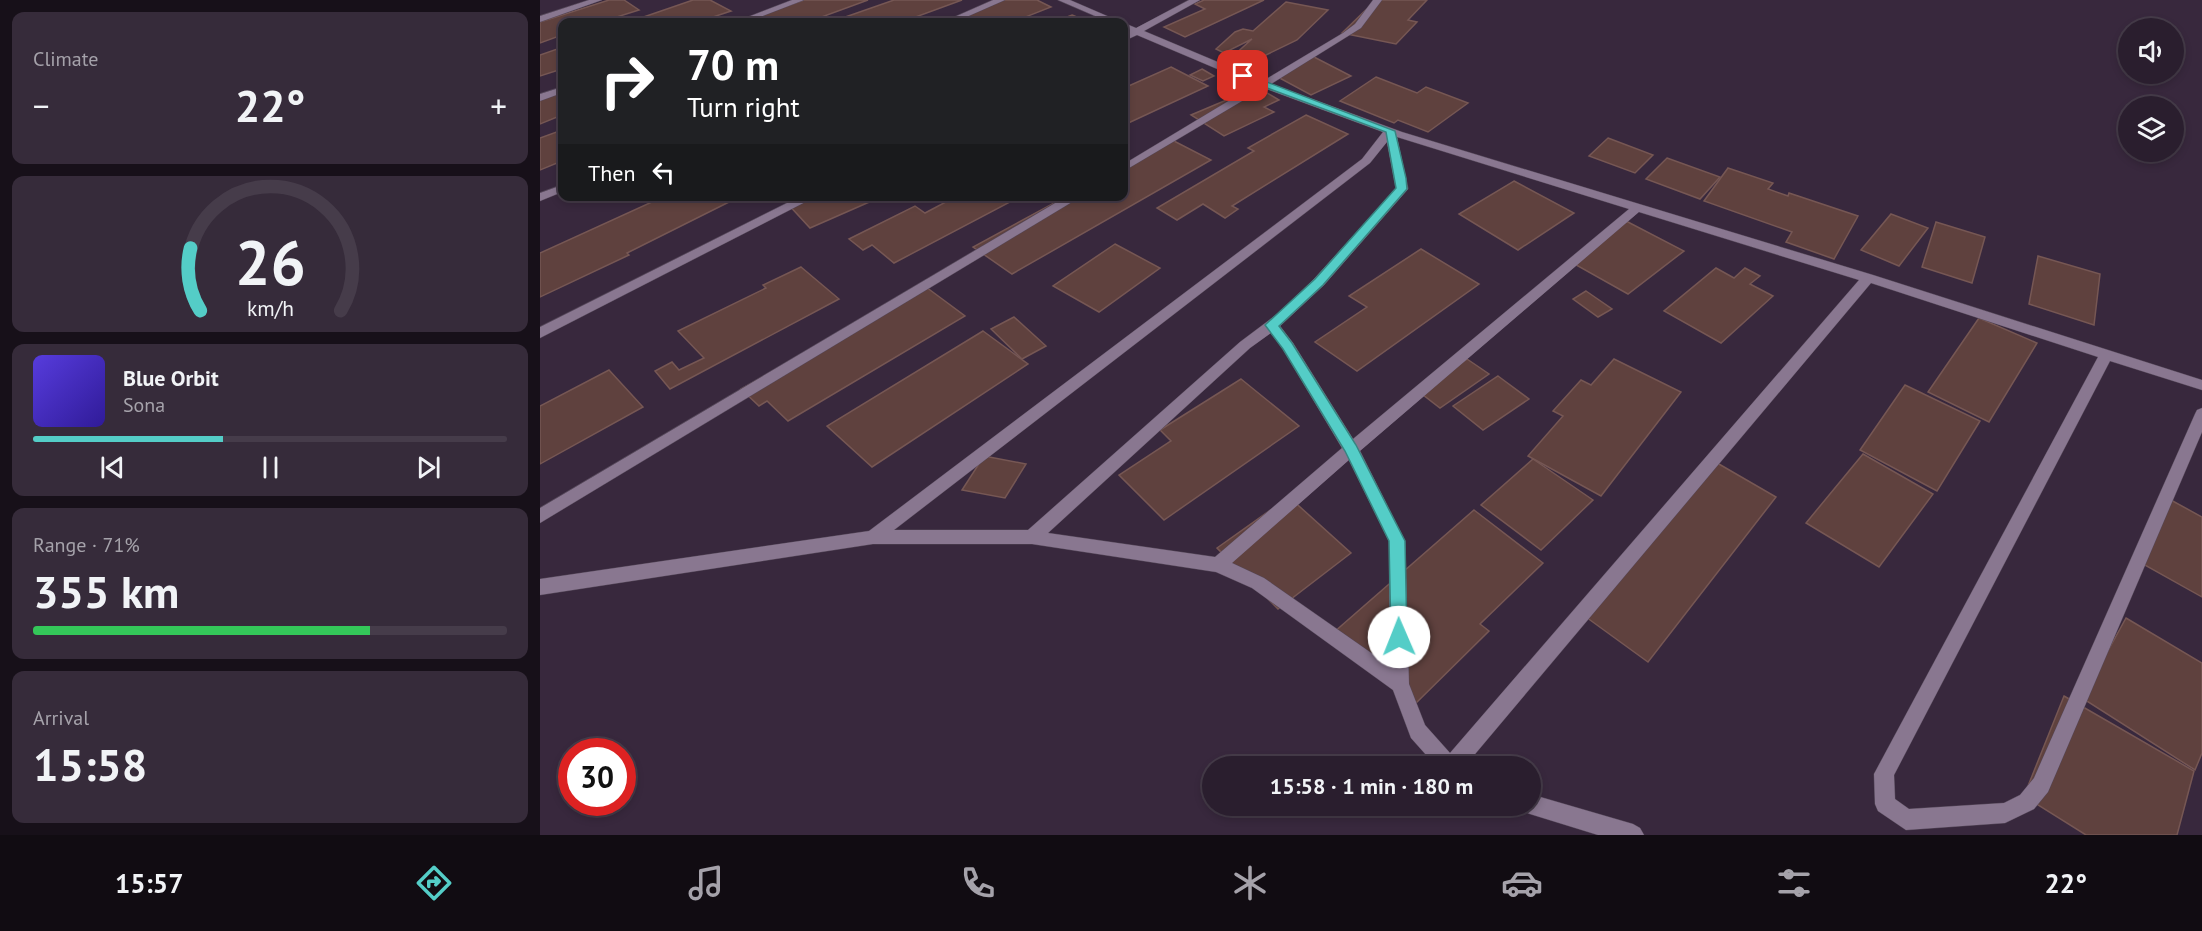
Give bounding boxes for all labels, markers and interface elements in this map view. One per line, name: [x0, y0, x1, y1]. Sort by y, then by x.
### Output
map controls: [2118, 18, 2184, 162]
button: sound: [2118, 18, 2184, 84]
text: 70 m: [687, 37, 779, 92]
icon: right: [588, 42, 666, 120]
text: Climate: [33, 46, 99, 72]
pin: [1217, 50, 1268, 101]
icon: arrive: [1226, 59, 1259, 92]
text: 22°: [235, 76, 305, 134]
text: −: [33, 84, 50, 127]
text: +: [490, 84, 507, 127]
text: Turn right: [687, 90, 800, 124]
button: layers: [2118, 96, 2184, 162]
icon: left: [647, 156, 680, 189]
text: Then: [588, 159, 635, 187]
text: 26: [235, 221, 305, 302]
text: km/h: [246, 294, 293, 322]
text: Blue Orbit: [123, 364, 219, 392]
text: Sona: [123, 392, 165, 418]
icon: previous: [96, 451, 129, 484]
icon: pause: [254, 451, 287, 484]
icon: next: [412, 451, 445, 484]
text: Range · 71%: [33, 532, 140, 558]
text: 355 km: [33, 562, 179, 620]
position arrow: [1367, 605, 1431, 669]
text: Arrival: [33, 705, 89, 731]
text: 15:58: [33, 735, 147, 793]
speed limit sign: 30: [558, 738, 636, 816]
text: 15:58 · 1 min · 180 m: [1270, 772, 1473, 800]
icon: directions: [413, 862, 455, 904]
icon: music: [685, 862, 727, 904]
icon: phone: [957, 862, 999, 904]
icon: climate: [1229, 862, 1271, 904]
icon: car: [1501, 862, 1543, 904]
icon: filters: [1773, 862, 1815, 904]
text: 15:57: [115, 866, 183, 900]
text: 22°: [2045, 866, 2087, 900]

